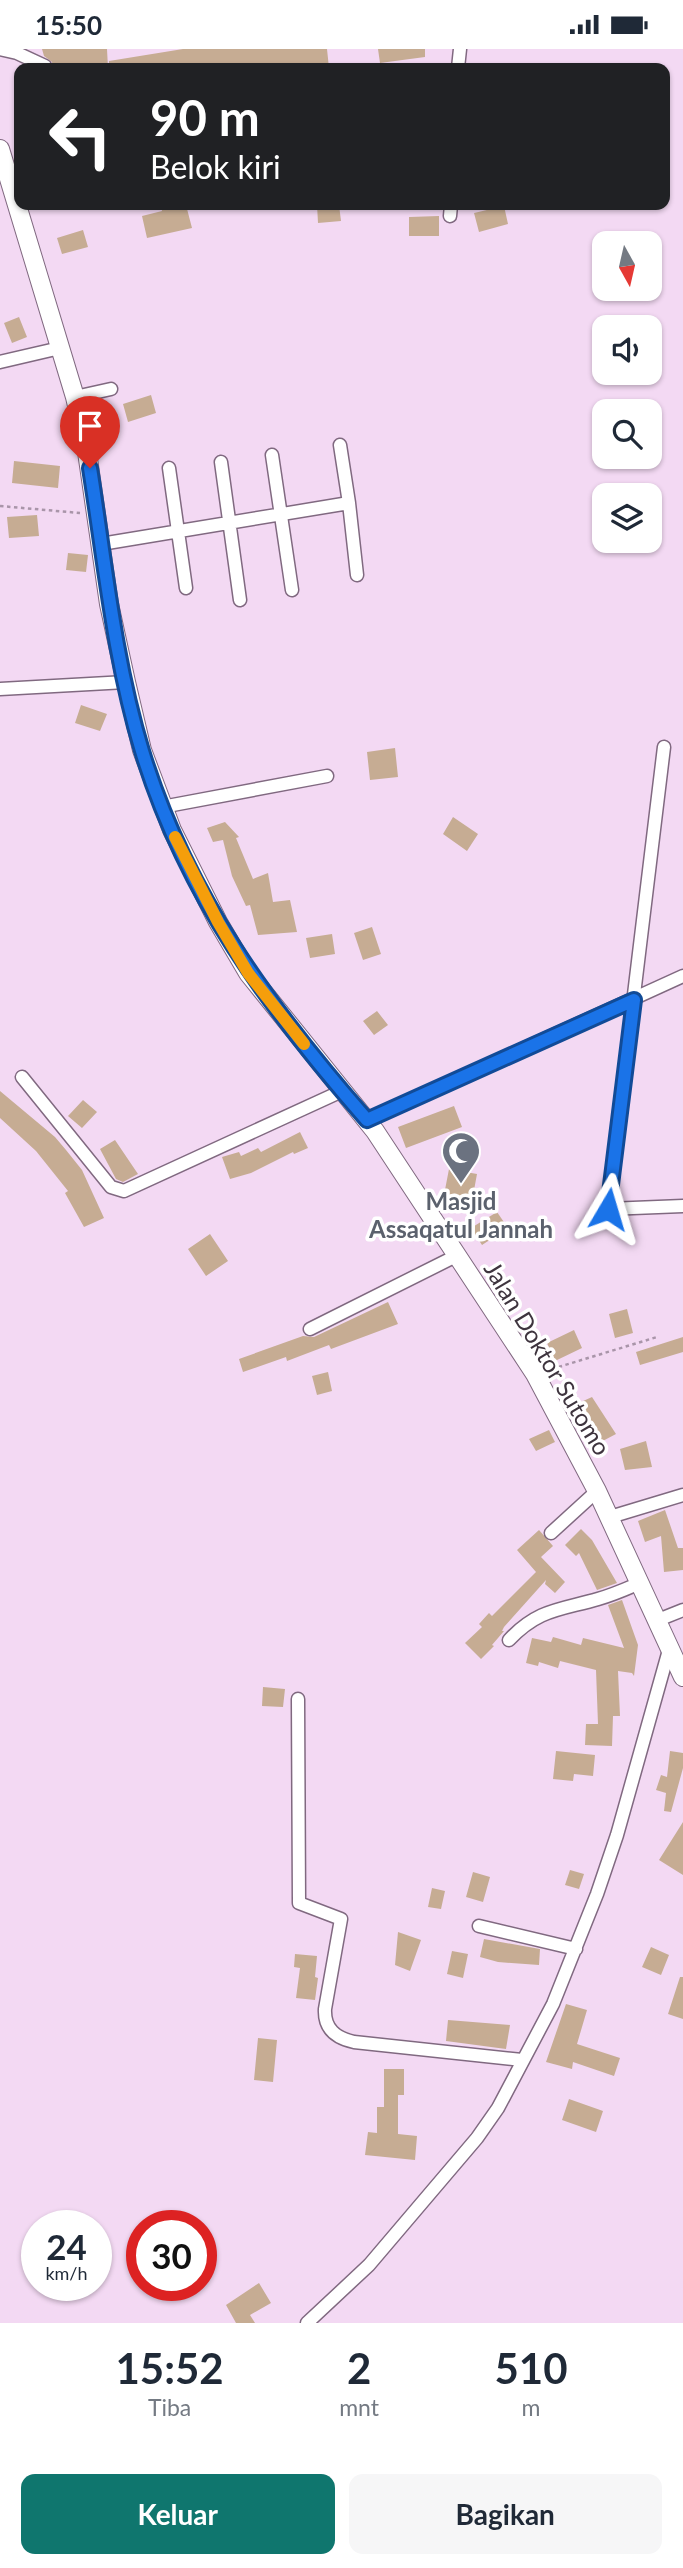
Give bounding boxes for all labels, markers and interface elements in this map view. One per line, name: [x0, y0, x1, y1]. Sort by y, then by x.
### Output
text: 15:50: [35, 9, 102, 41]
text: 90 m: [150, 88, 260, 146]
icon: left: [35, 91, 126, 182]
text: Belok kiri: [150, 147, 281, 186]
north arrow: [592, 231, 662, 301]
map controls: [592, 231, 662, 553]
button: sound: [592, 315, 662, 385]
pin: [60, 396, 120, 468]
button: search: [592, 399, 662, 469]
icon: arrive: [71, 407, 109, 445]
button: layers: [592, 483, 662, 553]
mosque icon: Masjid Assaqatul Jannah: [440, 1130, 482, 1185]
position arrow: [571, 1172, 645, 1246]
place label: Masjid Assaqatul Jannah: [368, 1186, 553, 1243]
street label: Jalan Doktor Sutomo: [479, 1256, 617, 1460]
speed limit sign: 30: [126, 2210, 217, 2301]
text: 24: [46, 2225, 87, 2267]
text: km/h: [45, 2262, 88, 2284]
text: 15:52: [115, 2343, 224, 2393]
text: 2: [347, 2343, 371, 2393]
text: 510: [494, 2343, 568, 2393]
text: Tiba: [148, 2393, 191, 2421]
text: mnt: [339, 2393, 379, 2421]
text: m: [522, 2393, 540, 2421]
button: Keluar: [21, 2474, 335, 2554]
button: Bagikan: [349, 2474, 662, 2554]

